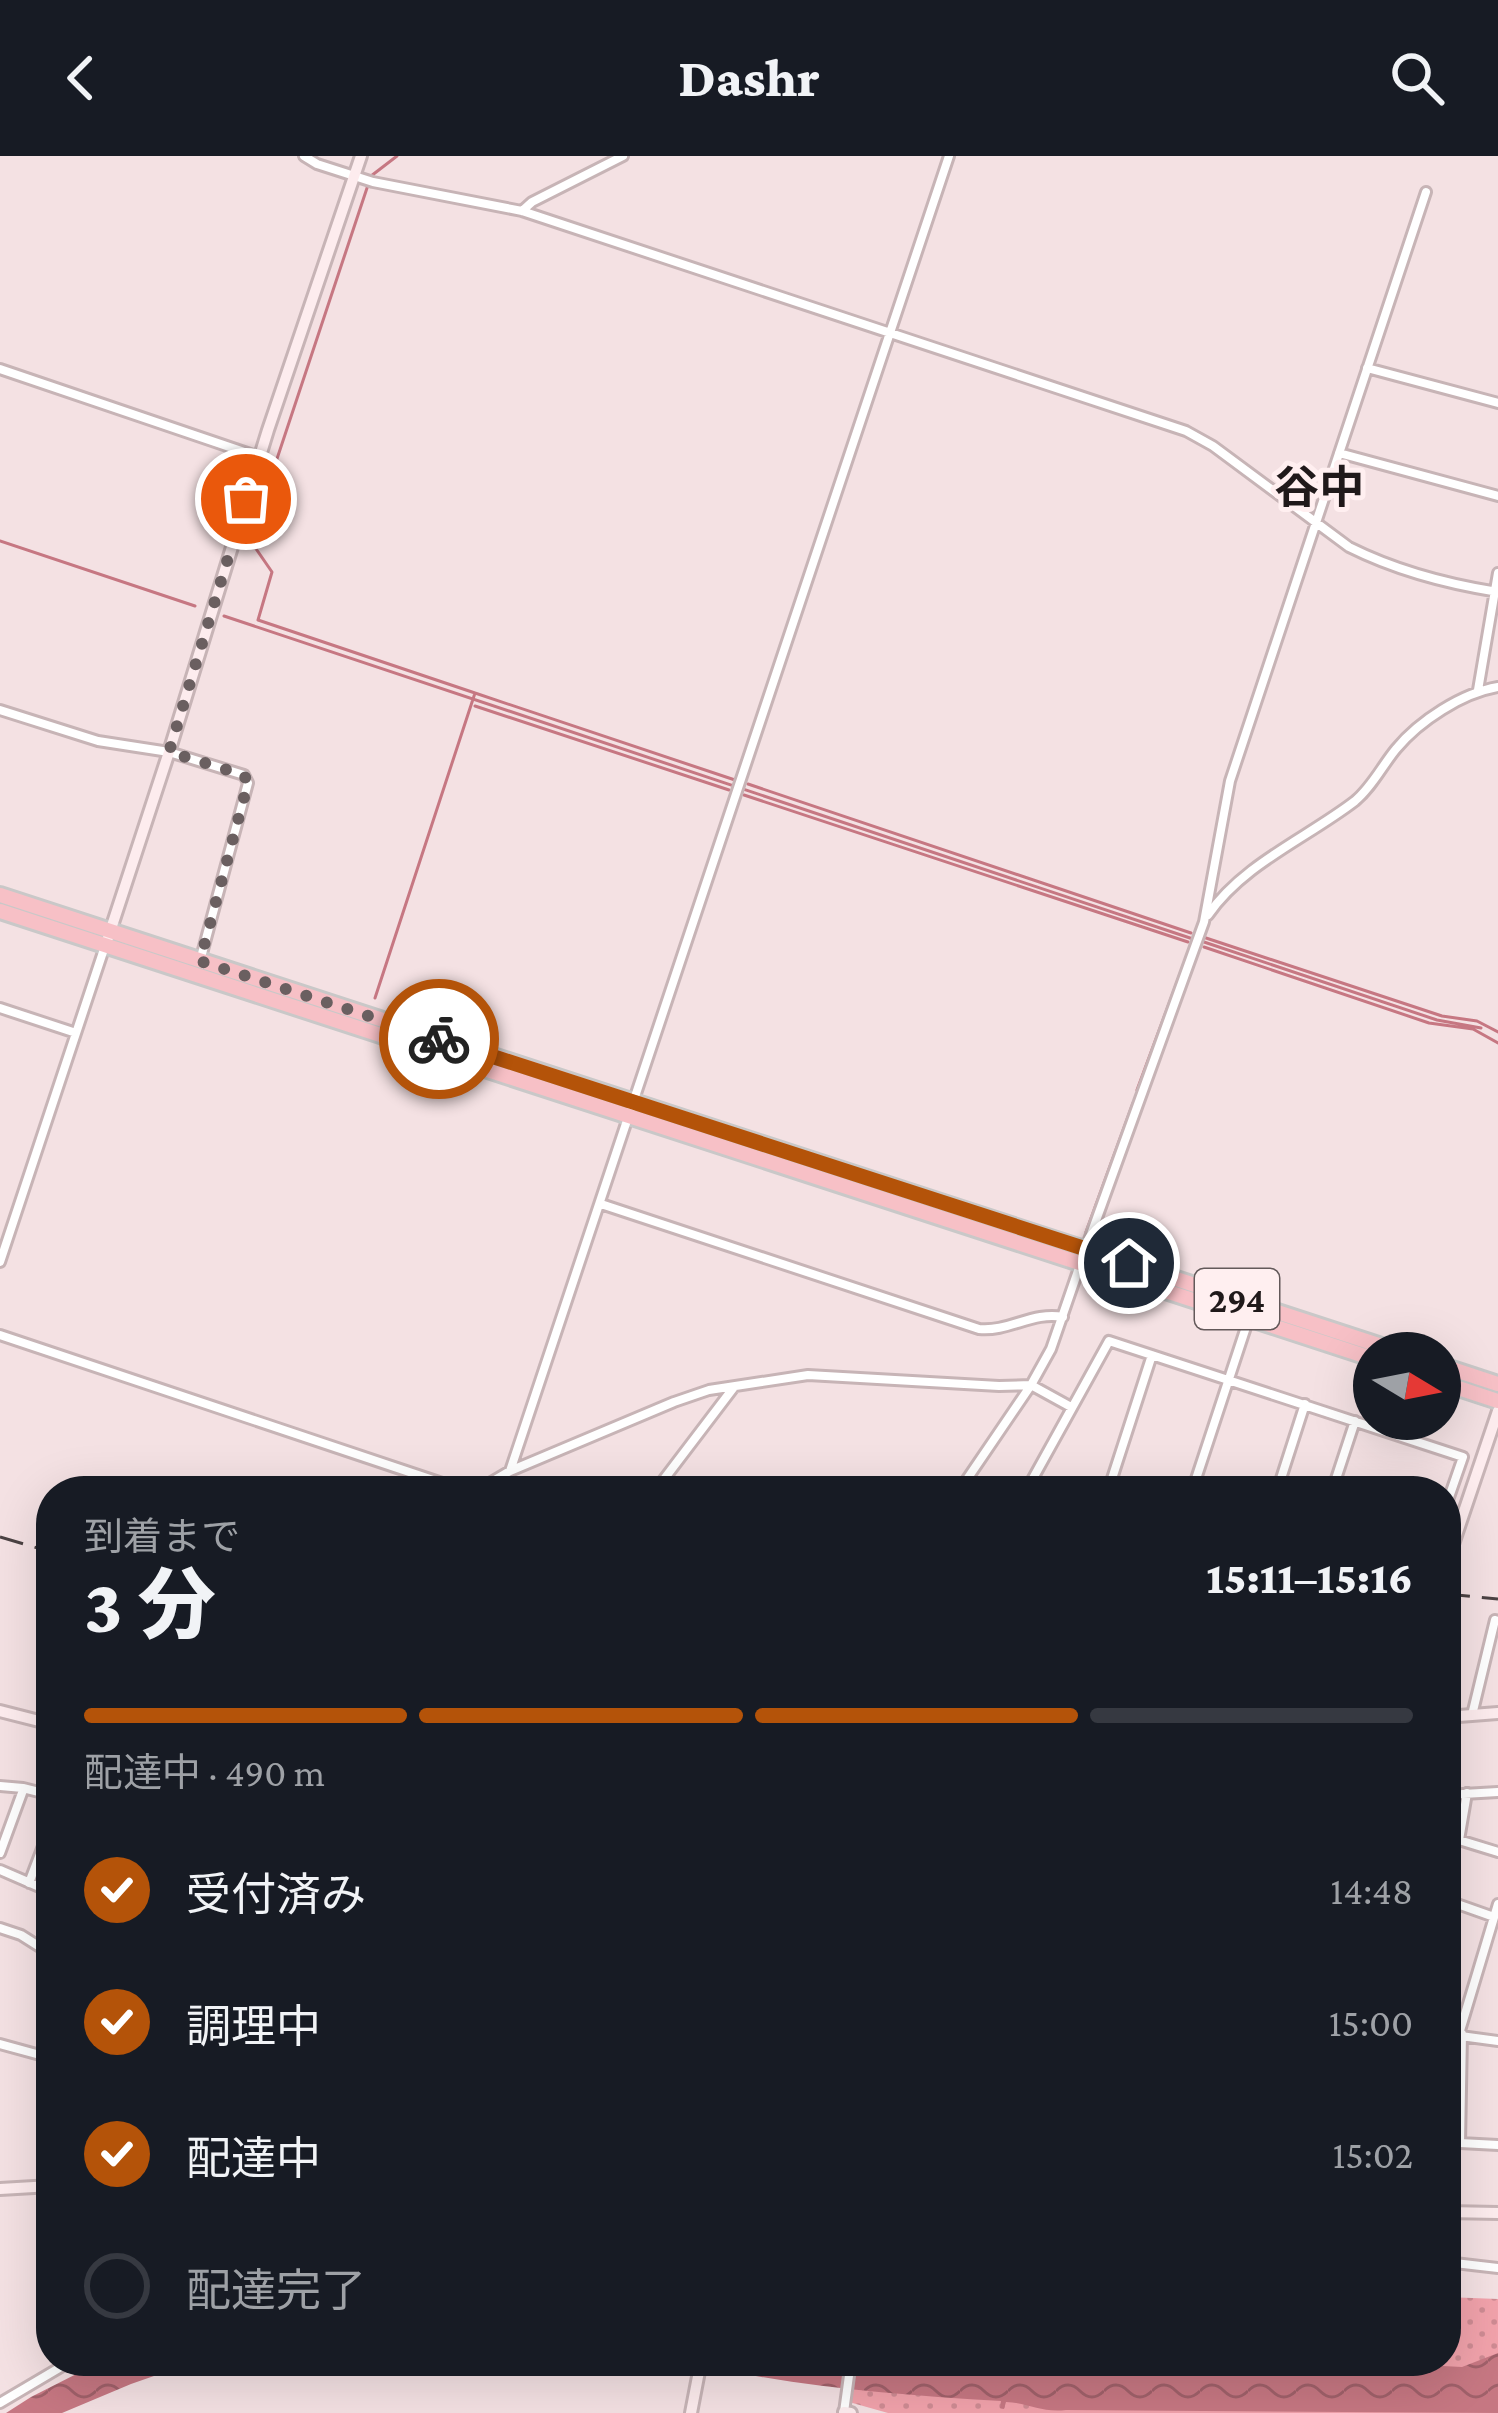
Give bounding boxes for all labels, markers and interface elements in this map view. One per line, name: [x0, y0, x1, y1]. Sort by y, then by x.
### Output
icon: back: [48, 45, 114, 111]
icon: search: [1384, 45, 1450, 111]
text: Dashr: [678, 48, 820, 108]
pin: [195, 448, 297, 550]
district label: 谷中: [1274, 463, 1364, 513]
icon: bag: [213, 466, 279, 532]
courier: [379, 979, 499, 1099]
icon: bike: [406, 1006, 472, 1072]
pin: [1078, 1212, 1180, 1314]
icon: home: [1096, 1230, 1162, 1296]
road number: 294: [1195, 1269, 1279, 1329]
north arrow: [1353, 1332, 1461, 1440]
map controls: [1353, 1332, 1461, 1440]
text: 到着まで: [84, 1515, 240, 1558]
text: 15:11–15:16: [1206, 1553, 1413, 1603]
text: 3 分: [84, 1562, 216, 1649]
text: 配達中 · 490 m: [84, 1751, 325, 1794]
icon: check: [84, 1857, 150, 1923]
text: 14:48: [1330, 1869, 1413, 1912]
text: 受付済み: [186, 1870, 366, 1920]
icon: check: [84, 1989, 150, 2055]
text: 15:00: [1329, 2001, 1413, 2044]
text: 調理中: [186, 2002, 321, 2052]
icon: check: [84, 2121, 150, 2187]
text: 15:02: [1332, 2133, 1413, 2176]
text: 配達中: [186, 2134, 321, 2184]
text: 配達完了: [186, 2266, 366, 2316]

